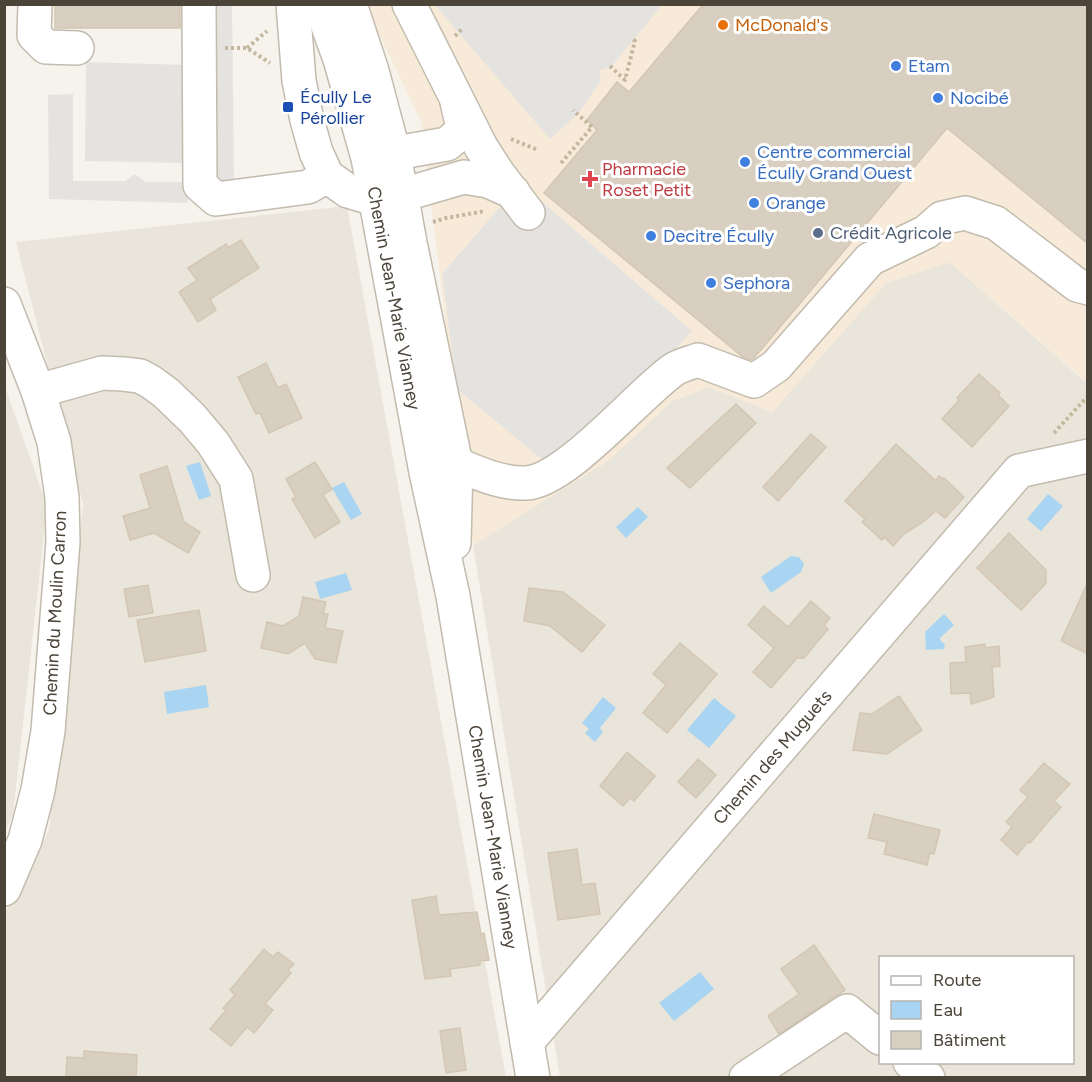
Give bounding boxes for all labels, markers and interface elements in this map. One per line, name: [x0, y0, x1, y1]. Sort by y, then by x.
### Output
place label: McDonald's: [735, 14, 829, 36]
marker: McDonald's: [716, 18, 730, 32]
place label: Etam: [908, 55, 950, 77]
marker: Etam: [889, 59, 903, 73]
place label: Écully Le Pérollier: [300, 86, 372, 129]
place label: Nocibé: [950, 87, 1009, 109]
marker: Nocibé: [931, 91, 945, 105]
marker: Écully Le Pérollier: [281, 100, 295, 114]
place label: Centre commercial Écully Grand Ouest: [757, 141, 912, 184]
marker: Centre commercial Écully Grand Ouest: [738, 155, 752, 169]
place label: Pharmacie Roset Petit: [602, 158, 691, 201]
marker: Pharmacie Roset Petit: [583, 172, 597, 186]
street label: Chemin Jean-Marie Vianney: [362, 185, 425, 412]
place label: Orange: [766, 192, 826, 214]
marker: Orange: [747, 196, 761, 210]
place label: Crédit Agricole: [830, 222, 952, 244]
place label: Decitre Écully: [663, 225, 775, 247]
marker: Crédit Agricole: [811, 226, 825, 240]
marker: Decitre Écully: [644, 229, 658, 243]
place label: Sephora: [723, 272, 790, 294]
marker: Sephora: [704, 276, 718, 290]
street label: Chemin du Moulin Carron: [39, 510, 71, 716]
street label: Chemin des Muguets: [708, 685, 837, 829]
street label: Chemin Jean-Marie Vianney: [464, 723, 523, 951]
legend: [879, 956, 1074, 1064]
text: Route: [933, 969, 982, 991]
text: Eau: [933, 999, 963, 1021]
text: Bâtiment: [933, 1029, 1006, 1051]

